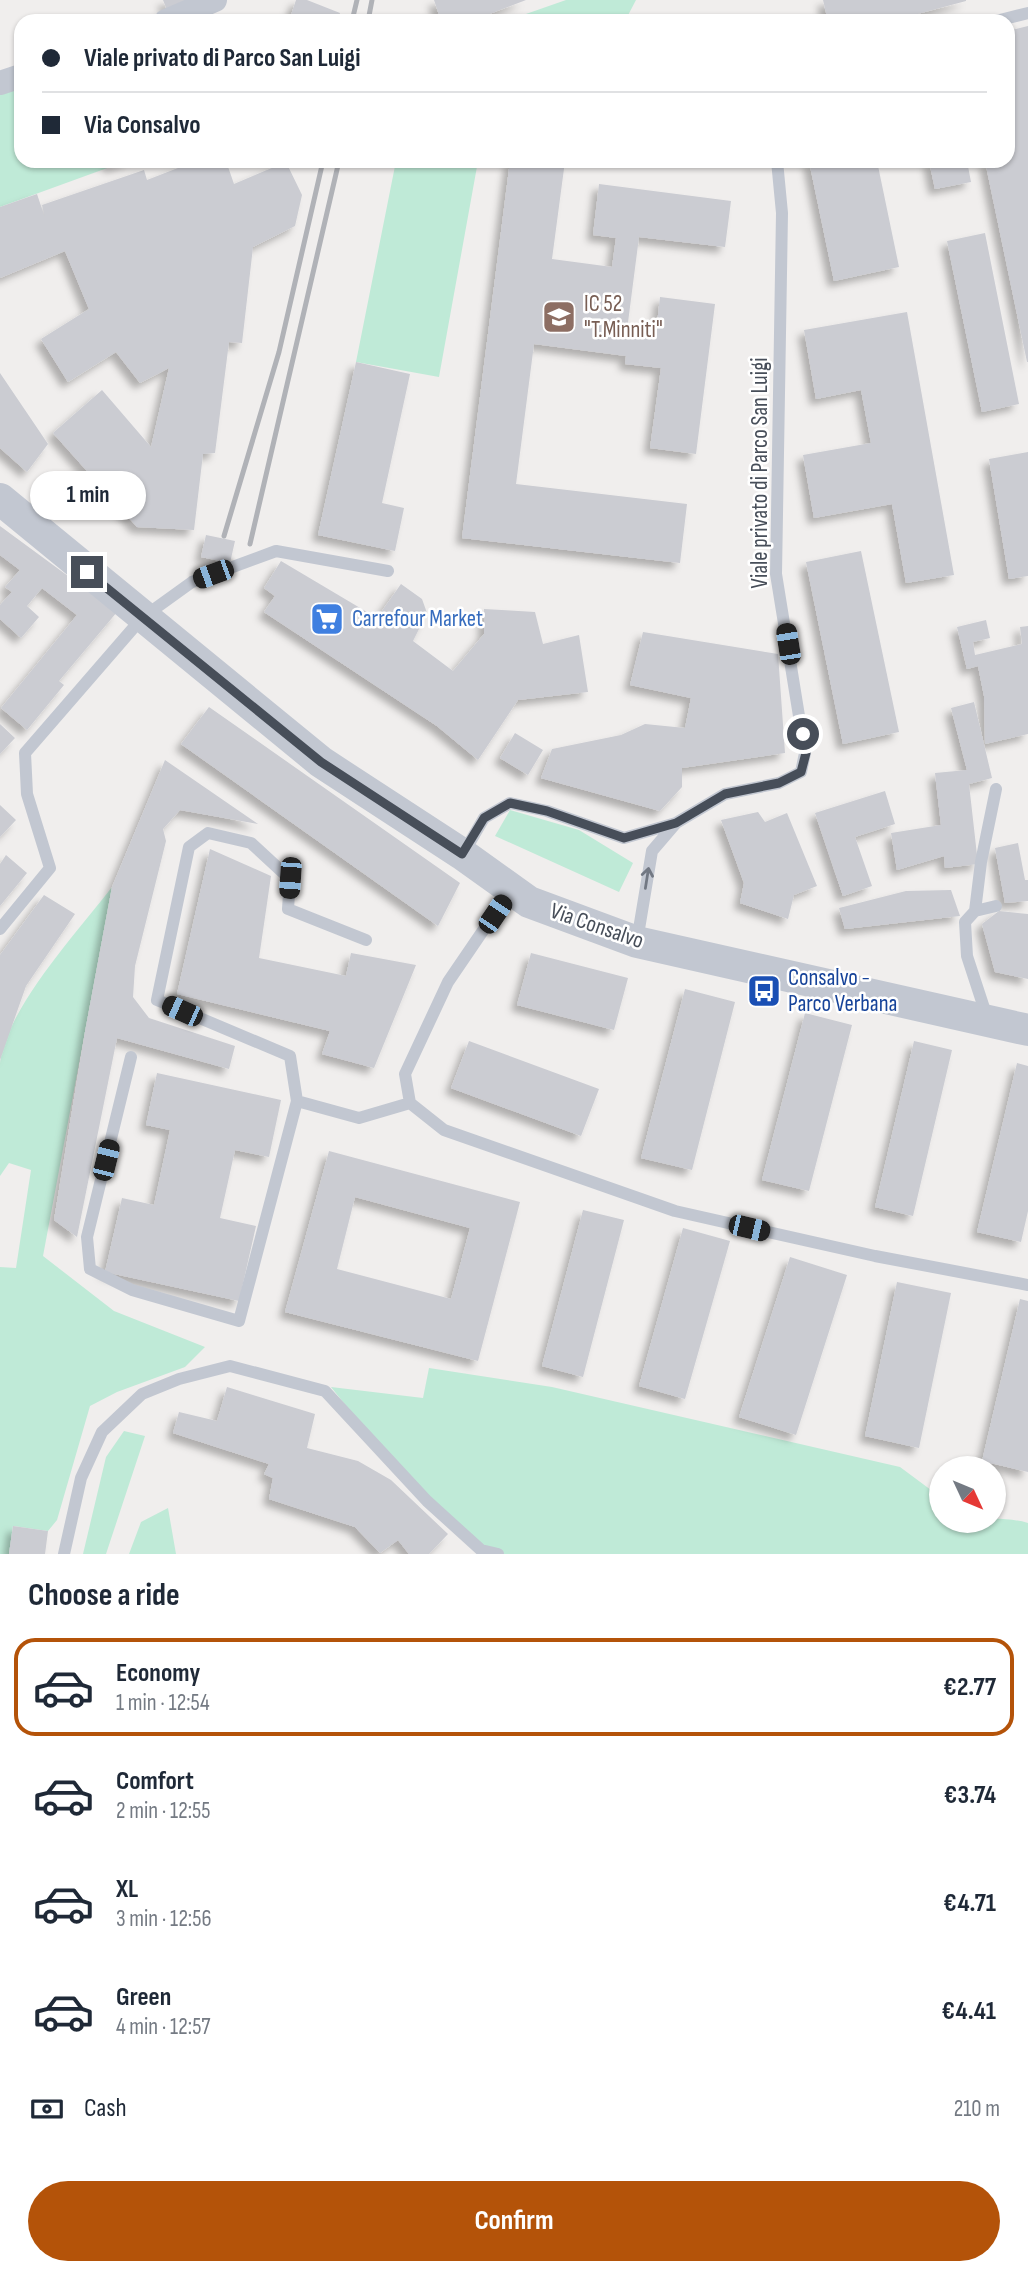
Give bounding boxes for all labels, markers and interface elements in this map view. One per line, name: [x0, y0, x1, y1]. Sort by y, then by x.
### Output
text: Viale privato di Parco San Luigi: [84, 43, 361, 74]
text: Via Consalvo: [84, 110, 201, 141]
place label: IC 52 "T.Minniti": [584, 290, 663, 344]
school or university icon: IC 52 "T.Minniti": [540, 298, 578, 336]
street label: Viale privato di Parco San Luigi: [746, 358, 774, 588]
callout: 1 min: [29, 470, 145, 520]
text: 1 min: [67, 481, 109, 509]
route end: [71, 556, 103, 588]
car: [190, 557, 237, 591]
supermarket icon: Carrefour Market: [308, 600, 346, 638]
place label: Carrefour Market: [352, 605, 483, 633]
car: [775, 622, 802, 666]
route start: [787, 718, 819, 750]
car: [279, 856, 302, 900]
one-way arrow: [641, 867, 654, 890]
car: [475, 891, 516, 937]
street label: Via Consalvo: [547, 897, 647, 955]
place label: Consalvo - Parco Verbana: [788, 964, 897, 1018]
bus stop icon: Consalvo - Parco Verbana: [745, 972, 783, 1010]
car: [159, 993, 206, 1029]
car: [91, 1137, 122, 1183]
car: [727, 1213, 772, 1243]
north arrow: [929, 1456, 1006, 1533]
map controls: [929, 1456, 1006, 1533]
text: Choose a ride: [28, 1576, 180, 1615]
icon: car: [32, 1656, 95, 1719]
text: Economy: [116, 1658, 200, 1689]
text: €2.77: [943, 1672, 996, 1703]
text: 1 min · 12:54: [116, 1689, 210, 1717]
icon: car: [32, 1764, 95, 1827]
text: Comfort: [116, 1766, 194, 1797]
text: €3.74: [944, 1780, 996, 1811]
text: 2 min · 12:55: [116, 1797, 210, 1825]
icon: car: [32, 1872, 95, 1935]
text: XL: [116, 1874, 138, 1905]
text: €4.71: [943, 1888, 996, 1919]
text: 3 min · 12:56: [116, 1905, 212, 1933]
icon: car: [32, 1980, 95, 2043]
text: Green: [116, 1982, 171, 2013]
text: €4.41: [941, 1996, 996, 2027]
text: 4 min · 12:57: [116, 2013, 211, 2041]
icon: cash: [28, 2090, 66, 2128]
text: Cash: [84, 2093, 127, 2124]
text: 210 m: [954, 2095, 1000, 2123]
button: Confirm: [28, 2181, 1000, 2261]

